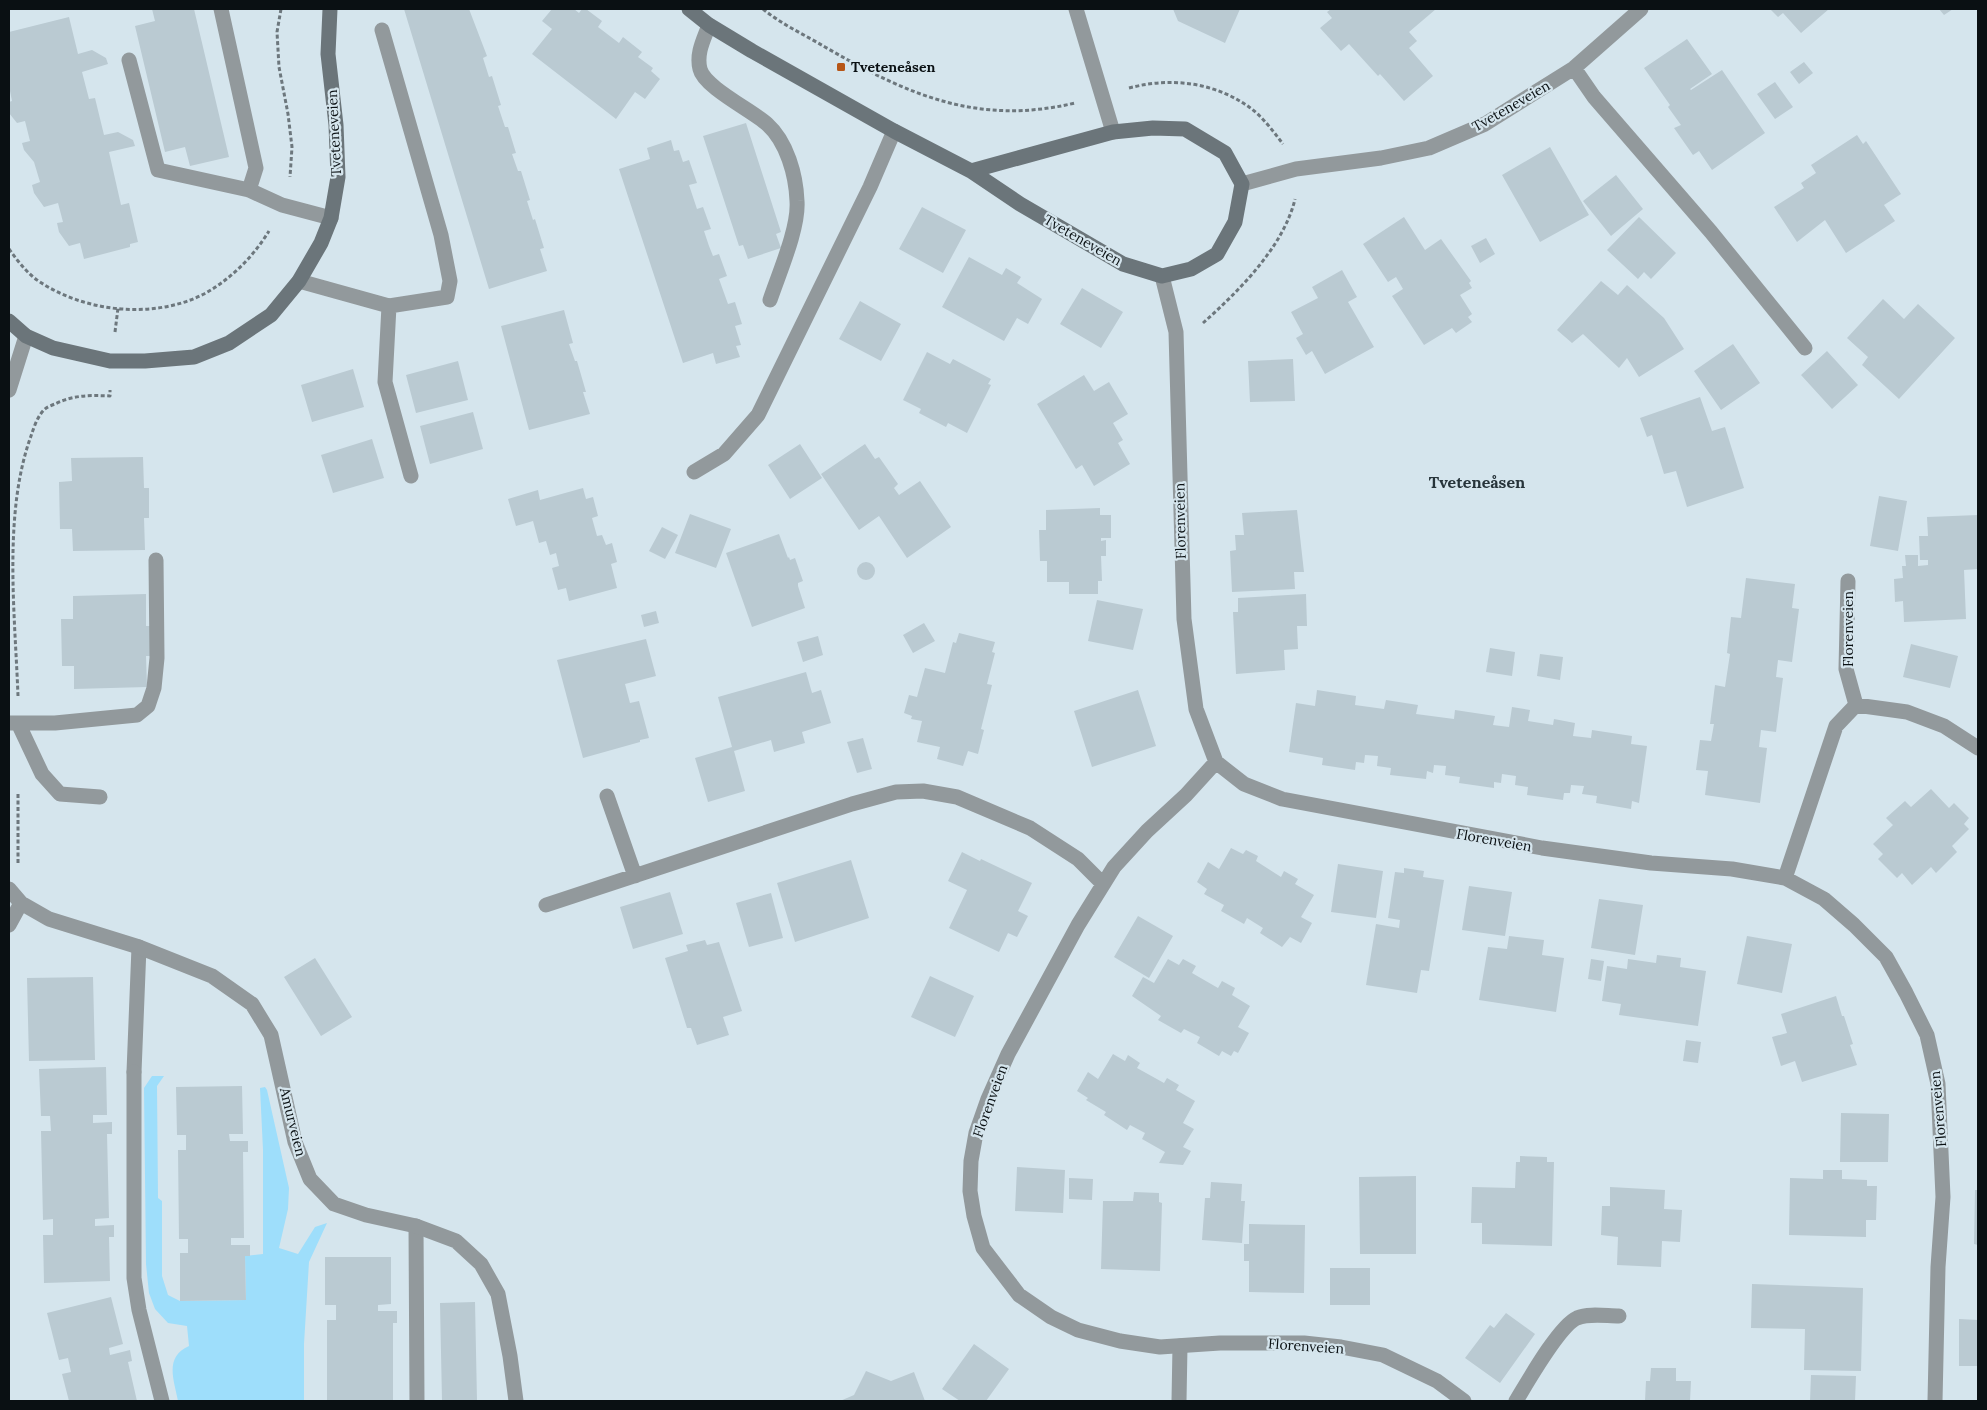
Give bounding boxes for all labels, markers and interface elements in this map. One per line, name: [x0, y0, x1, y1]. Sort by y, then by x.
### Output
place label: Tveteneåsen: [851, 58, 935, 76]
marker: Tveteneåsen: [835, 61, 847, 73]
street label: Tveteneveien: [1469, 76, 1554, 136]
street label: Tveteneveien: [323, 89, 345, 177]
street label: Tveteneveien: [1041, 210, 1126, 270]
district label: Tveteneåsen: [1429, 472, 1525, 492]
street label: Florenveien: [1170, 482, 1190, 559]
street label: Florenveien: [1839, 590, 1857, 667]
street label: Florenveien: [1455, 825, 1534, 856]
street label: Florenveien: [969, 1062, 1012, 1140]
street label: Florenveien: [1926, 1070, 1950, 1148]
street label: Amurveien: [276, 1085, 310, 1159]
street label: Florenveien: [1267, 1334, 1345, 1358]

